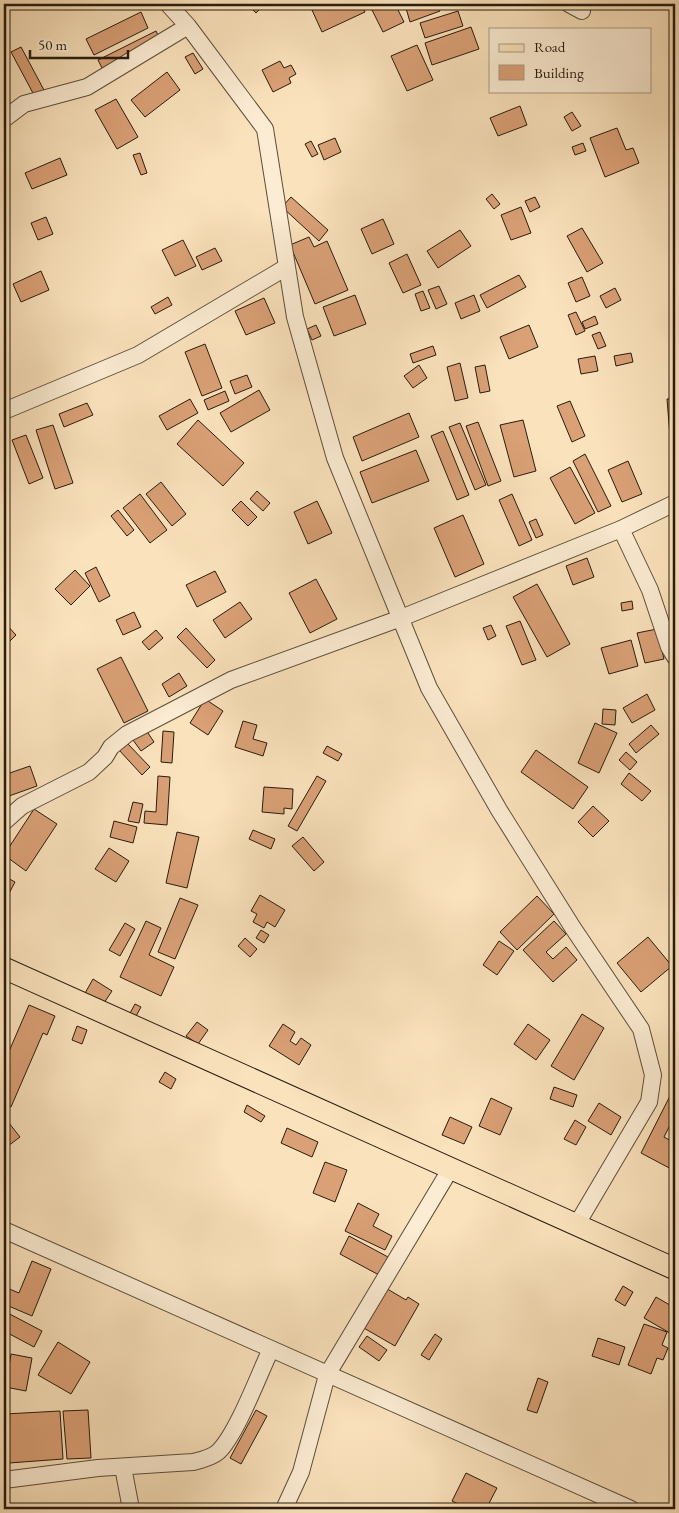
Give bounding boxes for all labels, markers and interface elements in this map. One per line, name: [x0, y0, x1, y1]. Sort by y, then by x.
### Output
scale bar: [30, 28, 128, 60]
legend: [489, 28, 652, 92]
text: 50 m: [38, 35, 67, 54]
text: Road: [534, 37, 566, 56]
text: Building: [534, 63, 584, 82]

